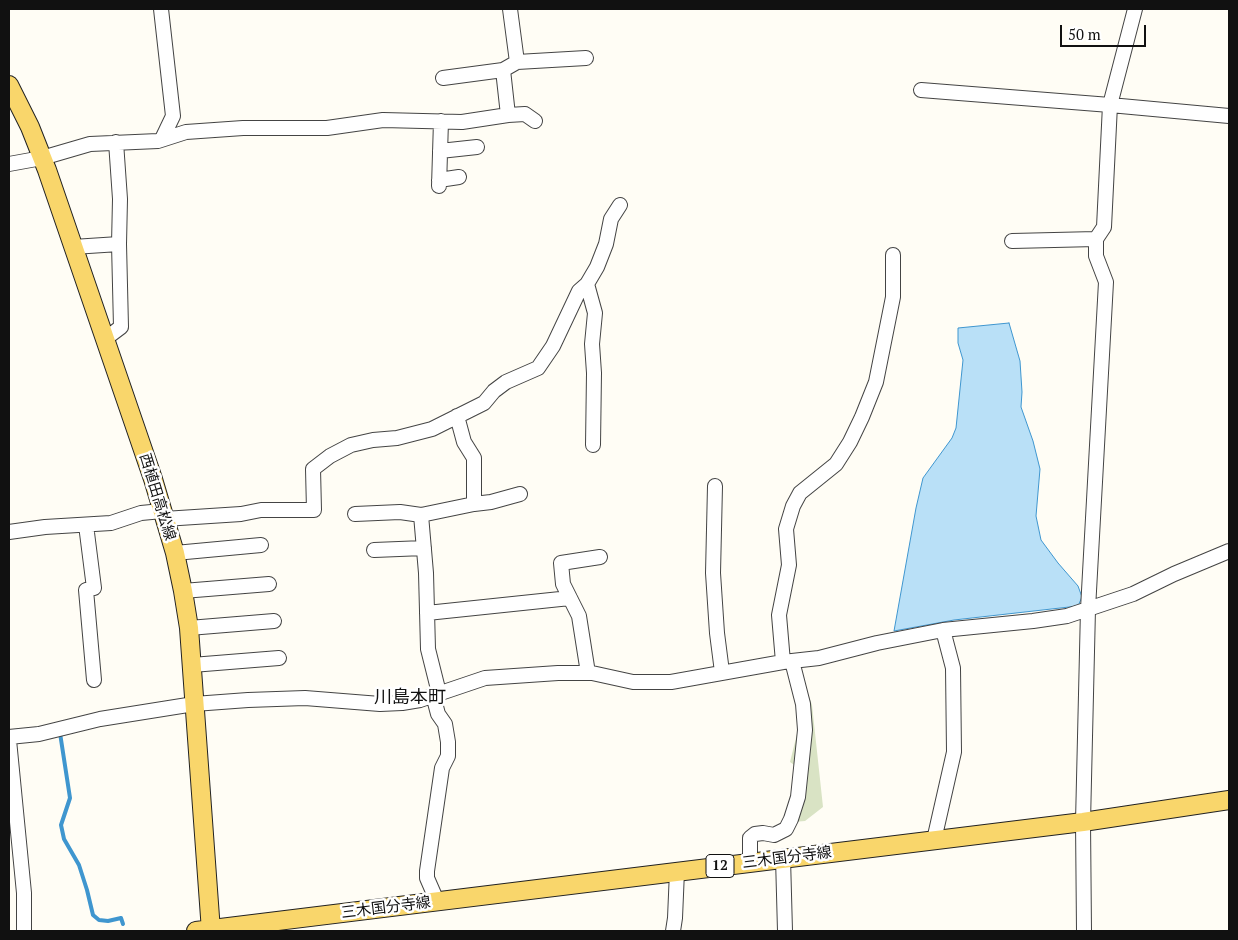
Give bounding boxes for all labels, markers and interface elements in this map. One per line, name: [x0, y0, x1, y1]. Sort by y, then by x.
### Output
scale bar: [1063, 15, 1149, 47]
text: 50 m: [1068, 24, 1101, 44]
street label: 西植田高松線: [135, 451, 179, 543]
district label: 川島本町: [374, 687, 446, 709]
street label: 三木国分寺線: [741, 844, 833, 872]
road number: 12: [706, 854, 734, 878]
street label: 三木国分寺線: [340, 894, 432, 922]

